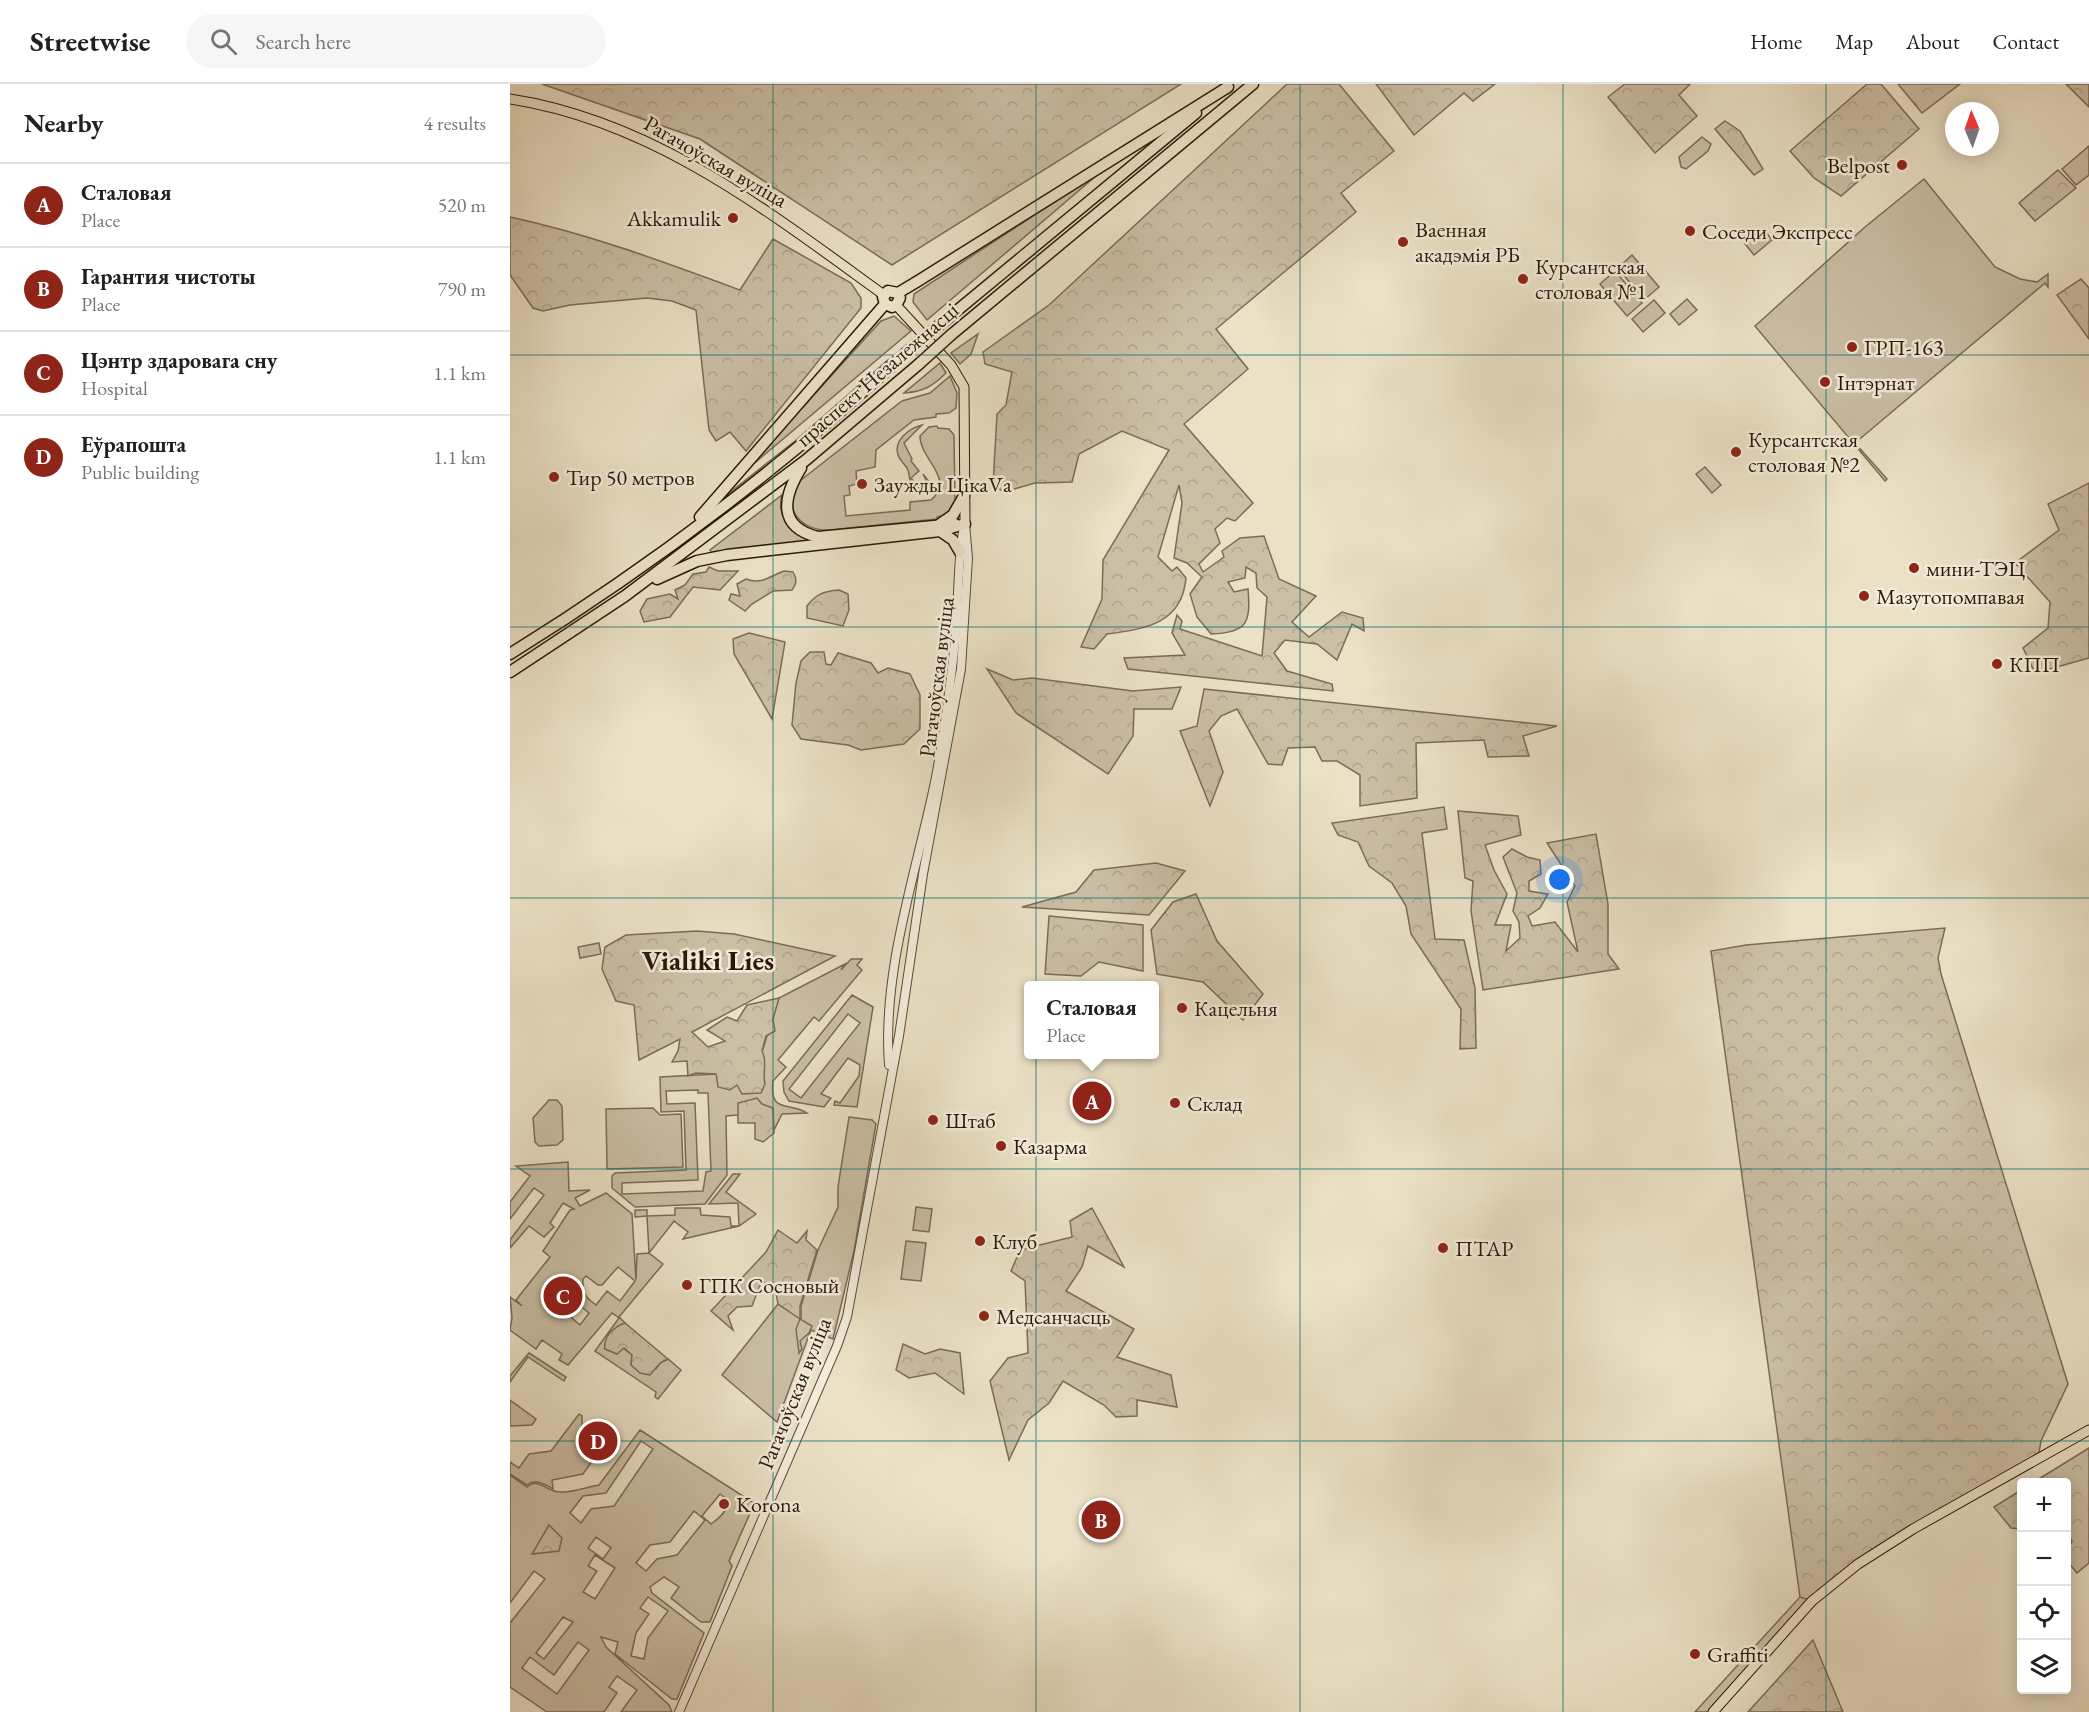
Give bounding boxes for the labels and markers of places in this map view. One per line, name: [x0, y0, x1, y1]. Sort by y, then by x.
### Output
place label: Belpost: [1827, 151, 1890, 180]
marker: Belpost: [1895, 158, 1909, 172]
place label: Akkamulik: [626, 204, 722, 233]
marker: Akkamulik: [726, 211, 740, 225]
place label: Ваенная акадэмія РБ: [1415, 215, 1520, 269]
place label: Соседи Экспресс: [1702, 217, 1853, 246]
marker: Соседи Экспресс: [1683, 224, 1697, 238]
marker: Ваенная акадэмія РБ: [1396, 235, 1410, 249]
place label: Курсантская столовая №1: [1535, 252, 1647, 306]
marker: Курсантская столовая №1: [1516, 272, 1530, 286]
place label: ГРП-163: [1864, 333, 1943, 362]
marker: ГРП-163: [1845, 340, 1859, 354]
place label: Інтэрнат: [1837, 368, 1915, 397]
marker: Інтэрнат: [1818, 375, 1832, 389]
place label: Курсантская столовая №2: [1748, 425, 1860, 479]
marker: Курсантская столовая №2: [1729, 445, 1743, 459]
place label: Тир 50 метров: [566, 463, 694, 492]
marker: Тир 50 метров: [547, 470, 561, 484]
place label: Заужды ЦікаVа: [874, 470, 1012, 499]
marker: Заужды ЦікаVа: [855, 477, 869, 491]
place label: мини-ТЭЦ: [1926, 554, 2025, 583]
marker: мини-ТЭЦ: [1907, 561, 1921, 575]
place label: Мазутопомпавая: [1876, 582, 2025, 611]
marker: Мазутопомпавая: [1857, 589, 1871, 603]
place label: КПП: [2009, 650, 2060, 679]
marker: КПП: [1990, 657, 2004, 671]
place label: Кацельня: [1194, 994, 1278, 1023]
marker: Кацельня: [1175, 1001, 1189, 1015]
pin: A: [1072, 1078, 1112, 1124]
place label: Склад: [1187, 1089, 1243, 1118]
marker: Склад: [1168, 1096, 1182, 1110]
place label: Штаб: [945, 1106, 996, 1135]
marker: Штаб: [926, 1113, 940, 1127]
place label: Казарма: [1013, 1132, 1087, 1161]
marker: Казарма: [994, 1139, 1008, 1153]
place label: Клуб: [992, 1227, 1037, 1256]
marker: Клуб: [973, 1234, 987, 1248]
place label: ПТАР: [1455, 1234, 1513, 1263]
marker: ПТАР: [1436, 1241, 1450, 1255]
place label: ГПК Сосновый: [699, 1271, 840, 1300]
pin: C: [544, 1274, 582, 1318]
marker: ГПК Сосновый: [680, 1278, 694, 1292]
place label: Медсанчасць: [996, 1302, 1110, 1331]
marker: Медсанчасць: [977, 1309, 991, 1323]
pin: D: [578, 1418, 617, 1464]
place label: Korona: [736, 1490, 801, 1519]
marker: Korona: [717, 1497, 731, 1511]
pin: B: [1082, 1498, 1120, 1542]
place label: Graffiti: [1707, 1640, 1769, 1669]
marker: Graffiti: [1688, 1647, 1702, 1661]

